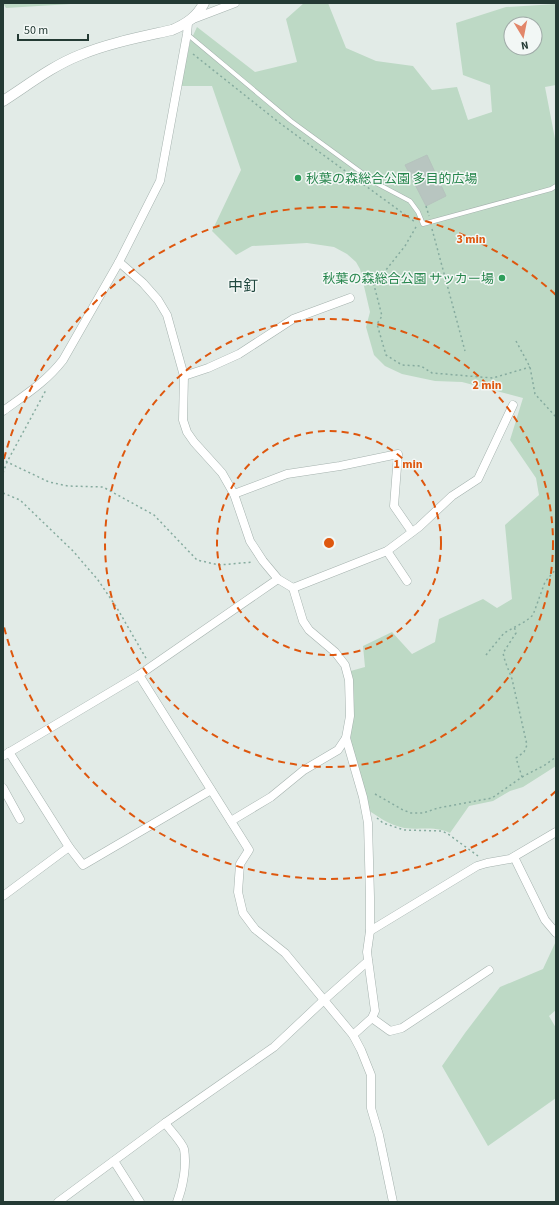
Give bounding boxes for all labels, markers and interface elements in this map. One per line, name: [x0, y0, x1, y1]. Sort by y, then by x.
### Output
scale bar: [18, 16, 88, 42]
north arrow: [503, 16, 543, 56]
text: 50 m: [24, 22, 48, 39]
text: N: [520, 37, 530, 53]
place label: 秋葉の森総合公園 多目的広場: [306, 170, 478, 188]
marker: 秋葉の森総合公園 多目的広場: [293, 173, 303, 183]
text: 3 min: [456, 231, 486, 248]
place label: 秋葉の森総合公園 サッカー場: [322, 270, 494, 288]
marker: 秋葉の森総合公園 サッカー場: [497, 273, 507, 283]
district label: 中釘: [228, 276, 258, 297]
text: 2 min: [472, 377, 502, 394]
text: 1 min: [393, 456, 423, 473]
centre of rings: [322, 536, 336, 550]

